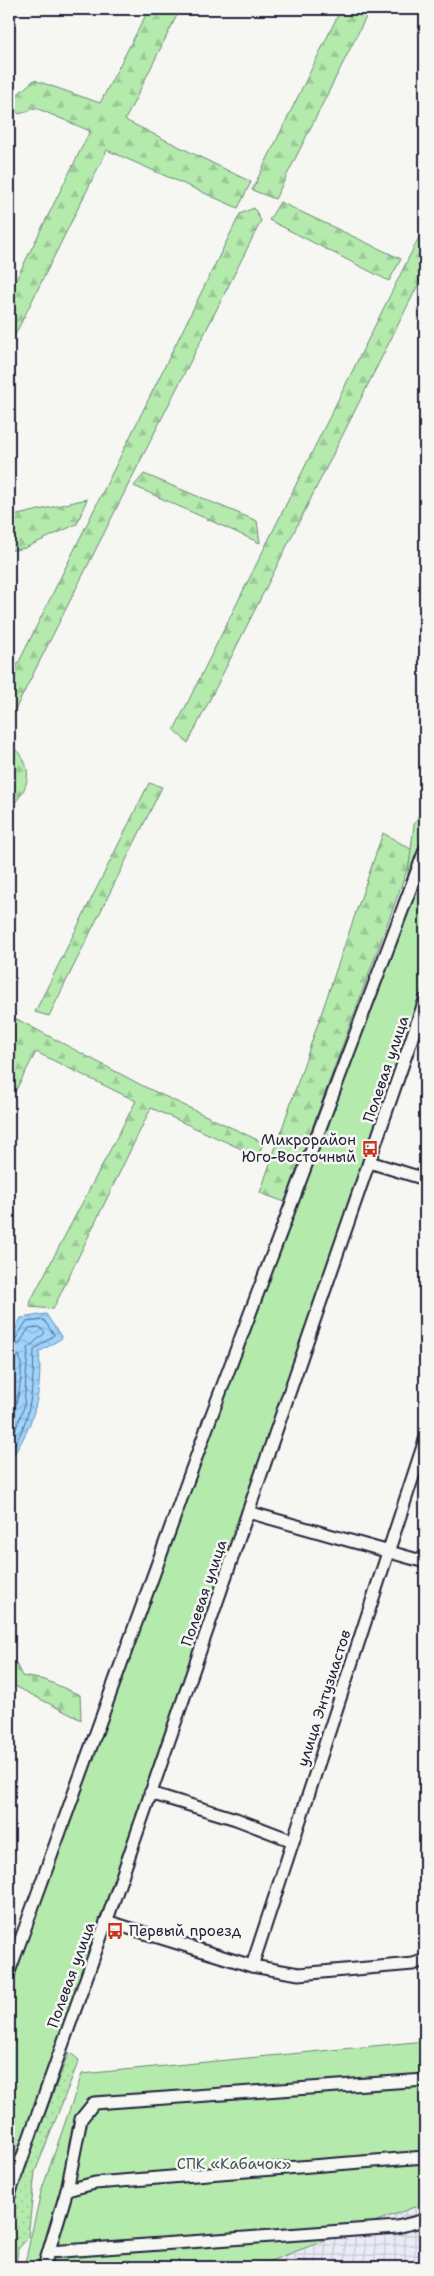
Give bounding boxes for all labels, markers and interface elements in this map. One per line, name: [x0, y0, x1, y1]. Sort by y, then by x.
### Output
street label: Полевая улица: [358, 1012, 414, 1125]
place label: Микрорайон Юго-Восточный: [242, 1130, 356, 1167]
bus stop icon: Микрорайон Юго-Восточный: [360, 1139, 380, 1159]
street label: Полевая улица: [176, 1536, 232, 1649]
street label: улица Энтузиастов: [292, 1627, 356, 1769]
street label: Полевая улица: [43, 1919, 100, 2031]
bus stop icon: Первый проезд: [105, 1921, 125, 1941]
place label: Первый проезд: [129, 1921, 242, 1941]
park label: СПК «Кабачок»: [177, 2154, 291, 2174]

